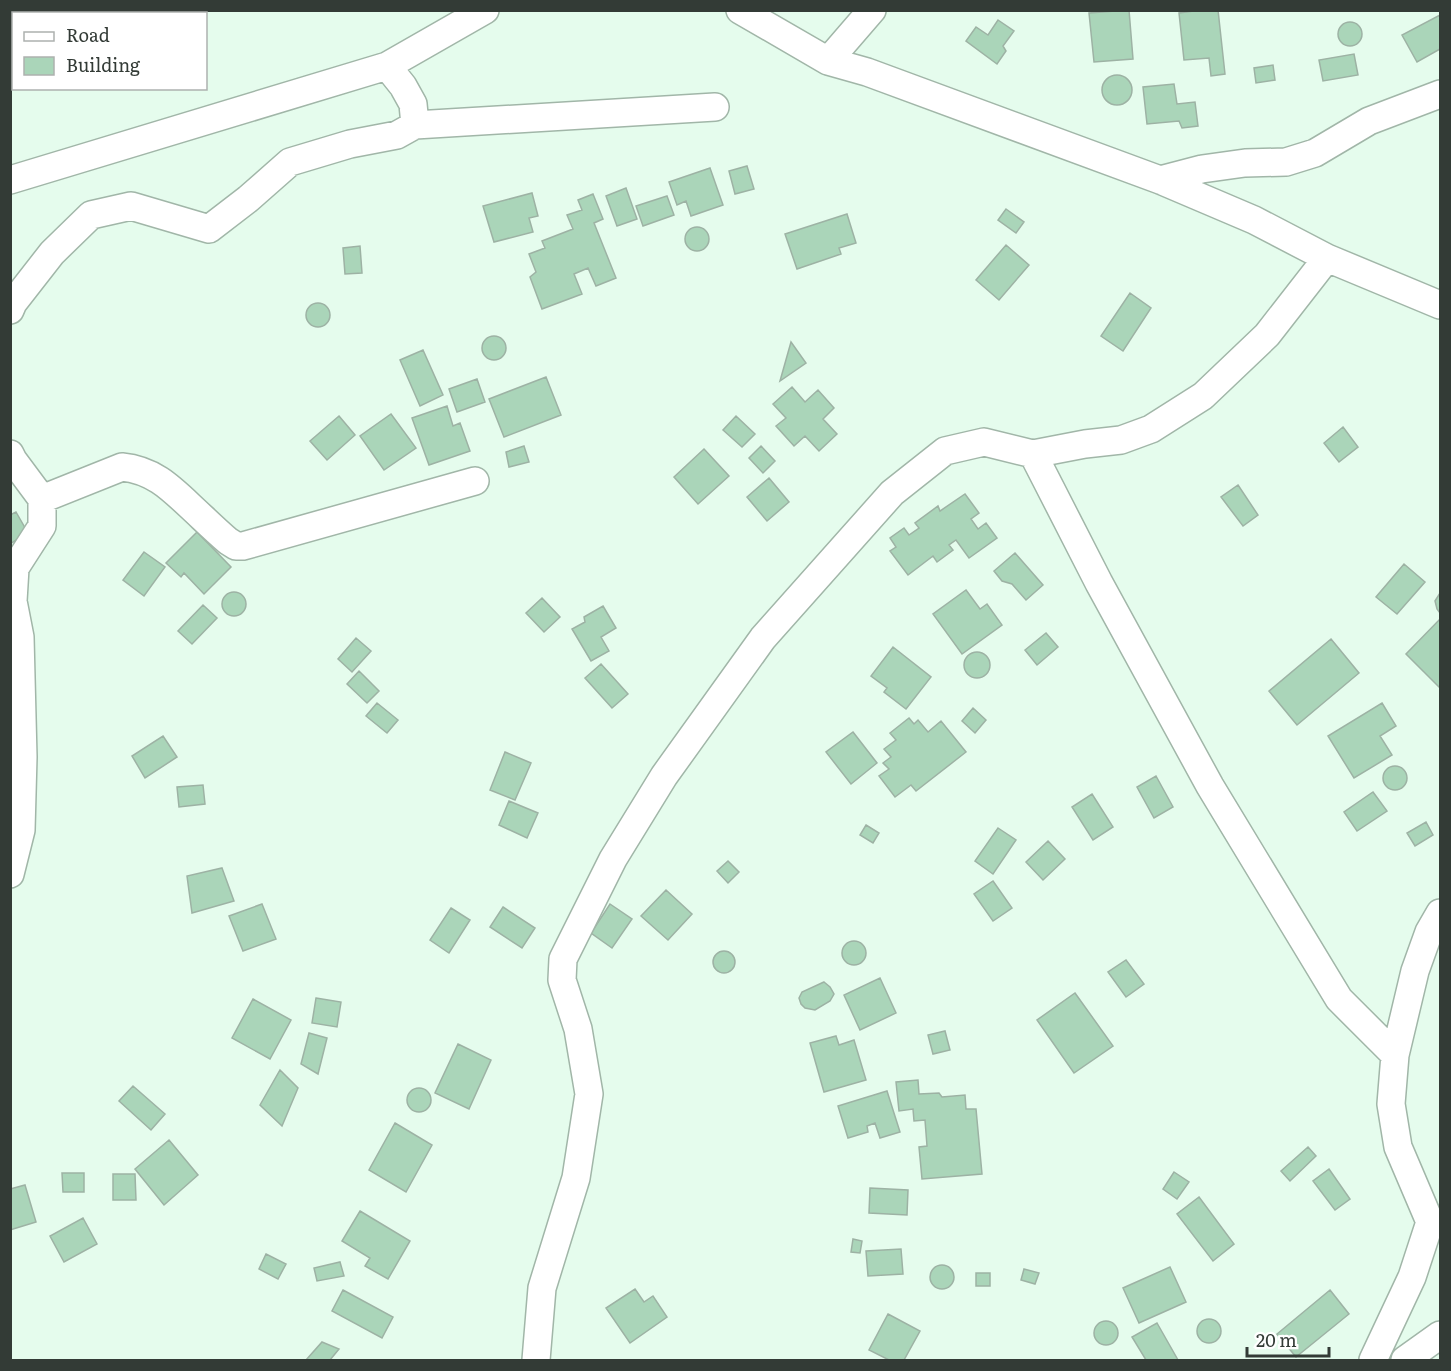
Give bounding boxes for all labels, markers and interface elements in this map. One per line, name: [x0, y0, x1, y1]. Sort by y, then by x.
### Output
legend: [12, 12, 207, 90]
text: Road: [66, 21, 110, 48]
text: Building: [66, 51, 141, 78]
scale bar: [1247, 1320, 1330, 1358]
text: 20 m: [1256, 1326, 1297, 1353]

